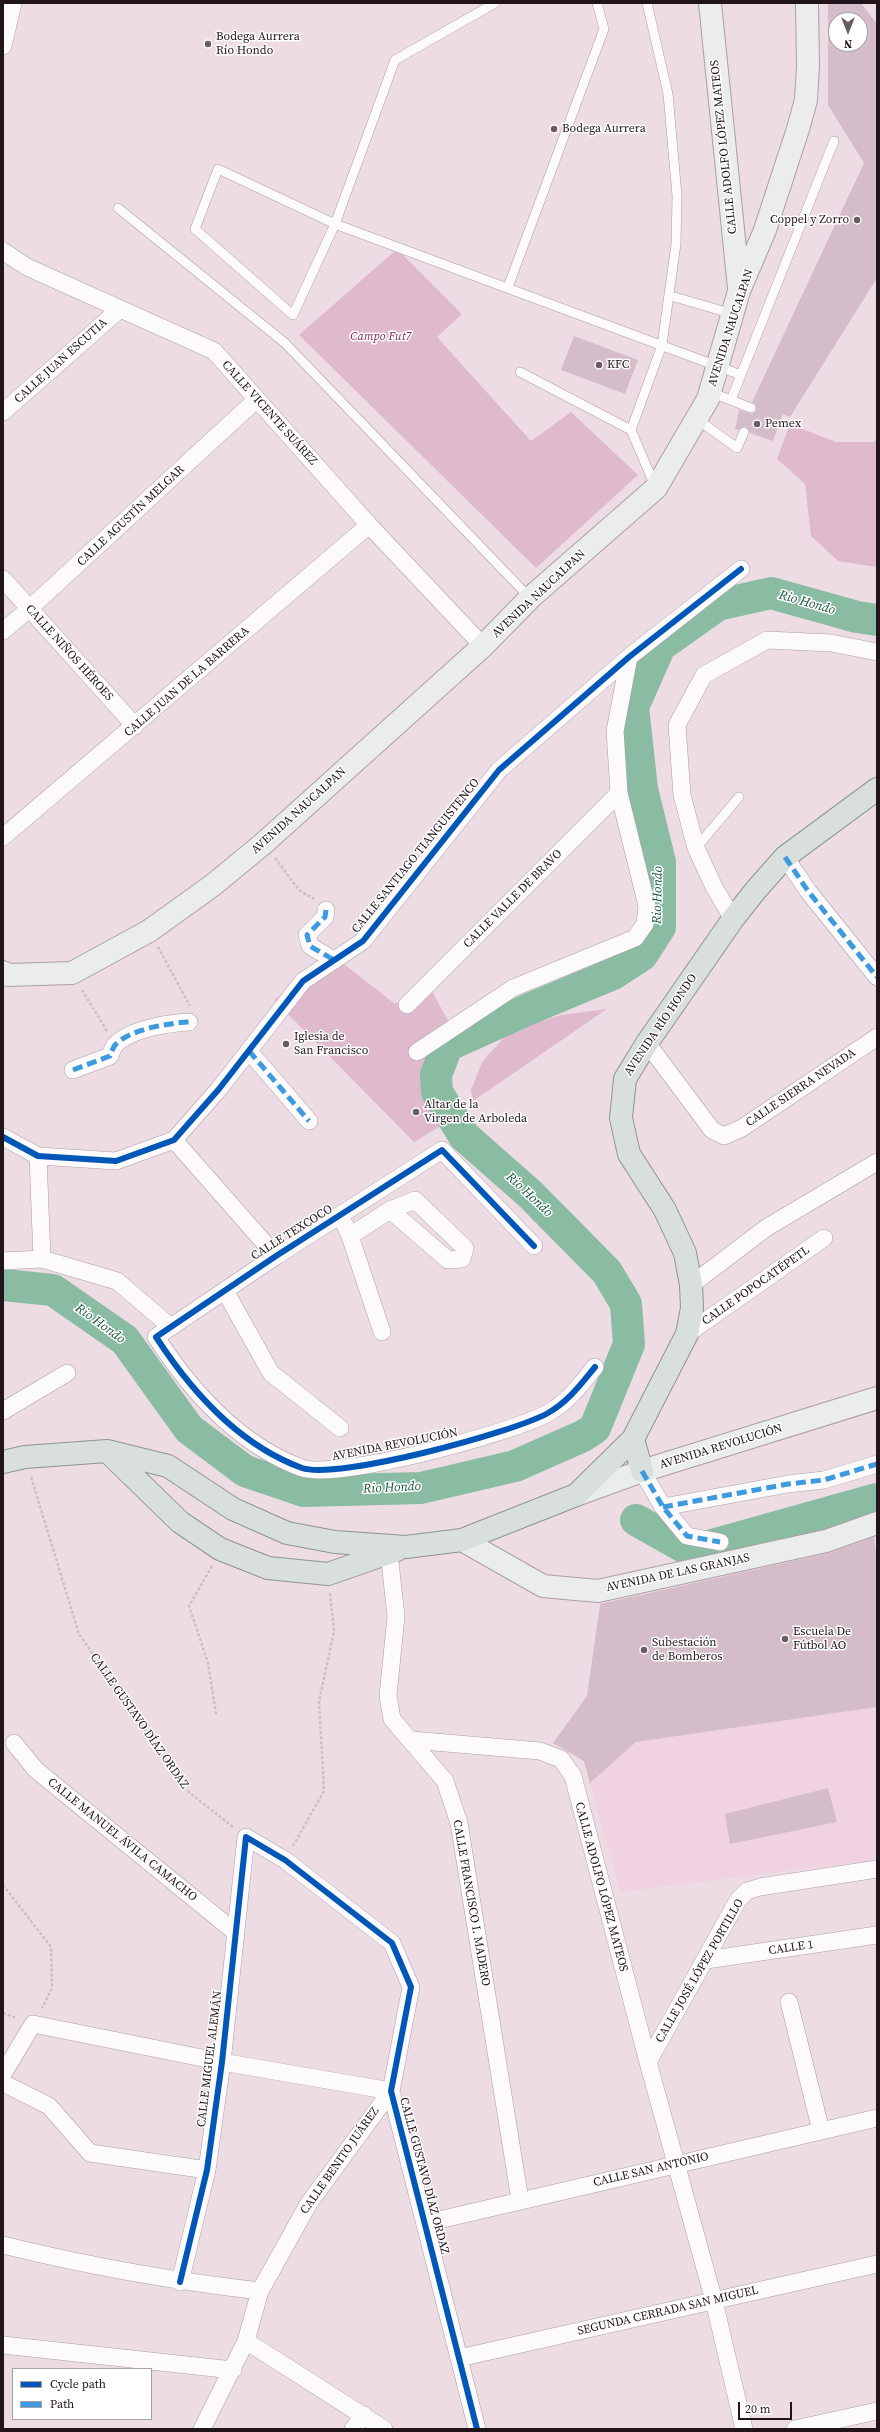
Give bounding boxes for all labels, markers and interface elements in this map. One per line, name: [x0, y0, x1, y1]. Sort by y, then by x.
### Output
north arrow: [828, 12, 868, 52]
place label: Bodega Aurrera Río Hondo: [216, 30, 300, 58]
text: N: [844, 36, 852, 51]
marker: Bodega Aurrera Río Hondo: [203, 39, 213, 49]
street label: CALLE ADOLFO LÓPEZ MATEOS: [708, 59, 740, 235]
place label: Bodega Aurrera: [562, 122, 646, 136]
marker: Bodega Aurrera: [549, 124, 559, 134]
place label: Coppel y Zorro: [770, 213, 849, 227]
marker: Coppel y Zorro: [852, 215, 862, 225]
street label: AVENIDA NAUCALPAN: [705, 267, 757, 389]
street label: CALLE JUAN ESCUTIA: [12, 315, 110, 407]
park label: Campo Fut7: [350, 330, 412, 344]
street label: CALLE VICENTE SUÁREZ: [218, 358, 320, 468]
place label: KFC: [607, 358, 629, 372]
marker: KFC: [594, 360, 604, 370]
place label: Pemex: [765, 417, 801, 431]
marker: Pemex: [752, 419, 762, 429]
street label: CALLE AGUSTÍN MELGAR: [74, 463, 188, 569]
street label: AVENIDA NAUCALPAN: [489, 547, 589, 641]
water label: Rio Hondo: [777, 588, 837, 618]
street label: CALLE NIÑOS HÉROES: [22, 602, 116, 704]
street label: CALLE JUAN DE LA BARRERA: [122, 624, 252, 740]
street label: AVENIDA NAUCALPAN: [249, 765, 349, 857]
street label: CALLE SANTIAGO TIANGUISTENCO: [349, 776, 483, 936]
street label: CALLE VALLE DE BRAVO: [461, 847, 565, 951]
water label: Rio Hondo: [650, 866, 666, 924]
street label: AVENIDA RÍO HONDO: [621, 971, 701, 1079]
place label: Iglesia de San Francisco: [294, 1030, 368, 1058]
marker: Iglesia de San Francisco: [281, 1039, 291, 1049]
street label: CALLE SIERRA NEVADA: [743, 1046, 859, 1130]
place label: Altar de la Virgen de Arboleda: [424, 1098, 527, 1126]
marker: Altar de la Virgen de Arboleda: [411, 1107, 421, 1117]
water label: Rio Hondo: [502, 1170, 556, 1220]
street label: CALLE TEXCOCO: [249, 1202, 335, 1264]
street label: CALLE POPOCATÉPETL: [699, 1243, 813, 1329]
water label: Rio Hondo: [72, 1301, 128, 1347]
street label: AVENIDA REVOLUCIÓN: [658, 1421, 784, 1473]
street label: AVENIDA REVOLUCIÓN: [331, 1426, 459, 1464]
water label: Rio Hondo: [363, 1479, 421, 1497]
street label: AVENIDA DE LAS GRANJAS: [605, 1551, 751, 1595]
place label: Escuela De Fútbol AO: [793, 1625, 851, 1653]
marker: Escuela De Fútbol AO: [780, 1634, 790, 1644]
place label: Subestación de Bomberos: [652, 1636, 722, 1664]
marker: Subestación de Bomberos: [639, 1645, 649, 1655]
street label: CALLE GUSTAVO DÍAZ ORDAZ: [87, 1651, 191, 1791]
street label: CALLE MANUEL ÁVILA CAMACHO: [44, 1775, 200, 1905]
street label: CALLE ADOLFO LÓPEZ MATEOS: [571, 1801, 631, 1973]
street label: CALLE FRANCISCO I. MADERO: [449, 1819, 493, 1987]
street label: CALLE JOSÉ LÓPEZ PORTILLO: [653, 1897, 747, 2045]
street label: CALLE 1: [768, 1938, 814, 1958]
street label: CALLE MIGUEL ALEMÁN: [194, 1990, 226, 2128]
street label: CALLE GUSTAVO DÍAZ ORDAZ: [396, 2096, 452, 2256]
street label: CALLE BENITO JUÁREZ: [298, 2105, 382, 2217]
street label: CALLE SAN ANTONIO: [592, 2150, 710, 2190]
street label: SEGUNDA CERRADA SAN MIGUEL: [576, 2283, 760, 2339]
legend: [12, 2368, 152, 2420]
text: Cycle path: [50, 2376, 106, 2392]
scale bar: [740, 2394, 794, 2420]
text: Path: [50, 2396, 74, 2412]
text: 20 m: [745, 2401, 771, 2417]

